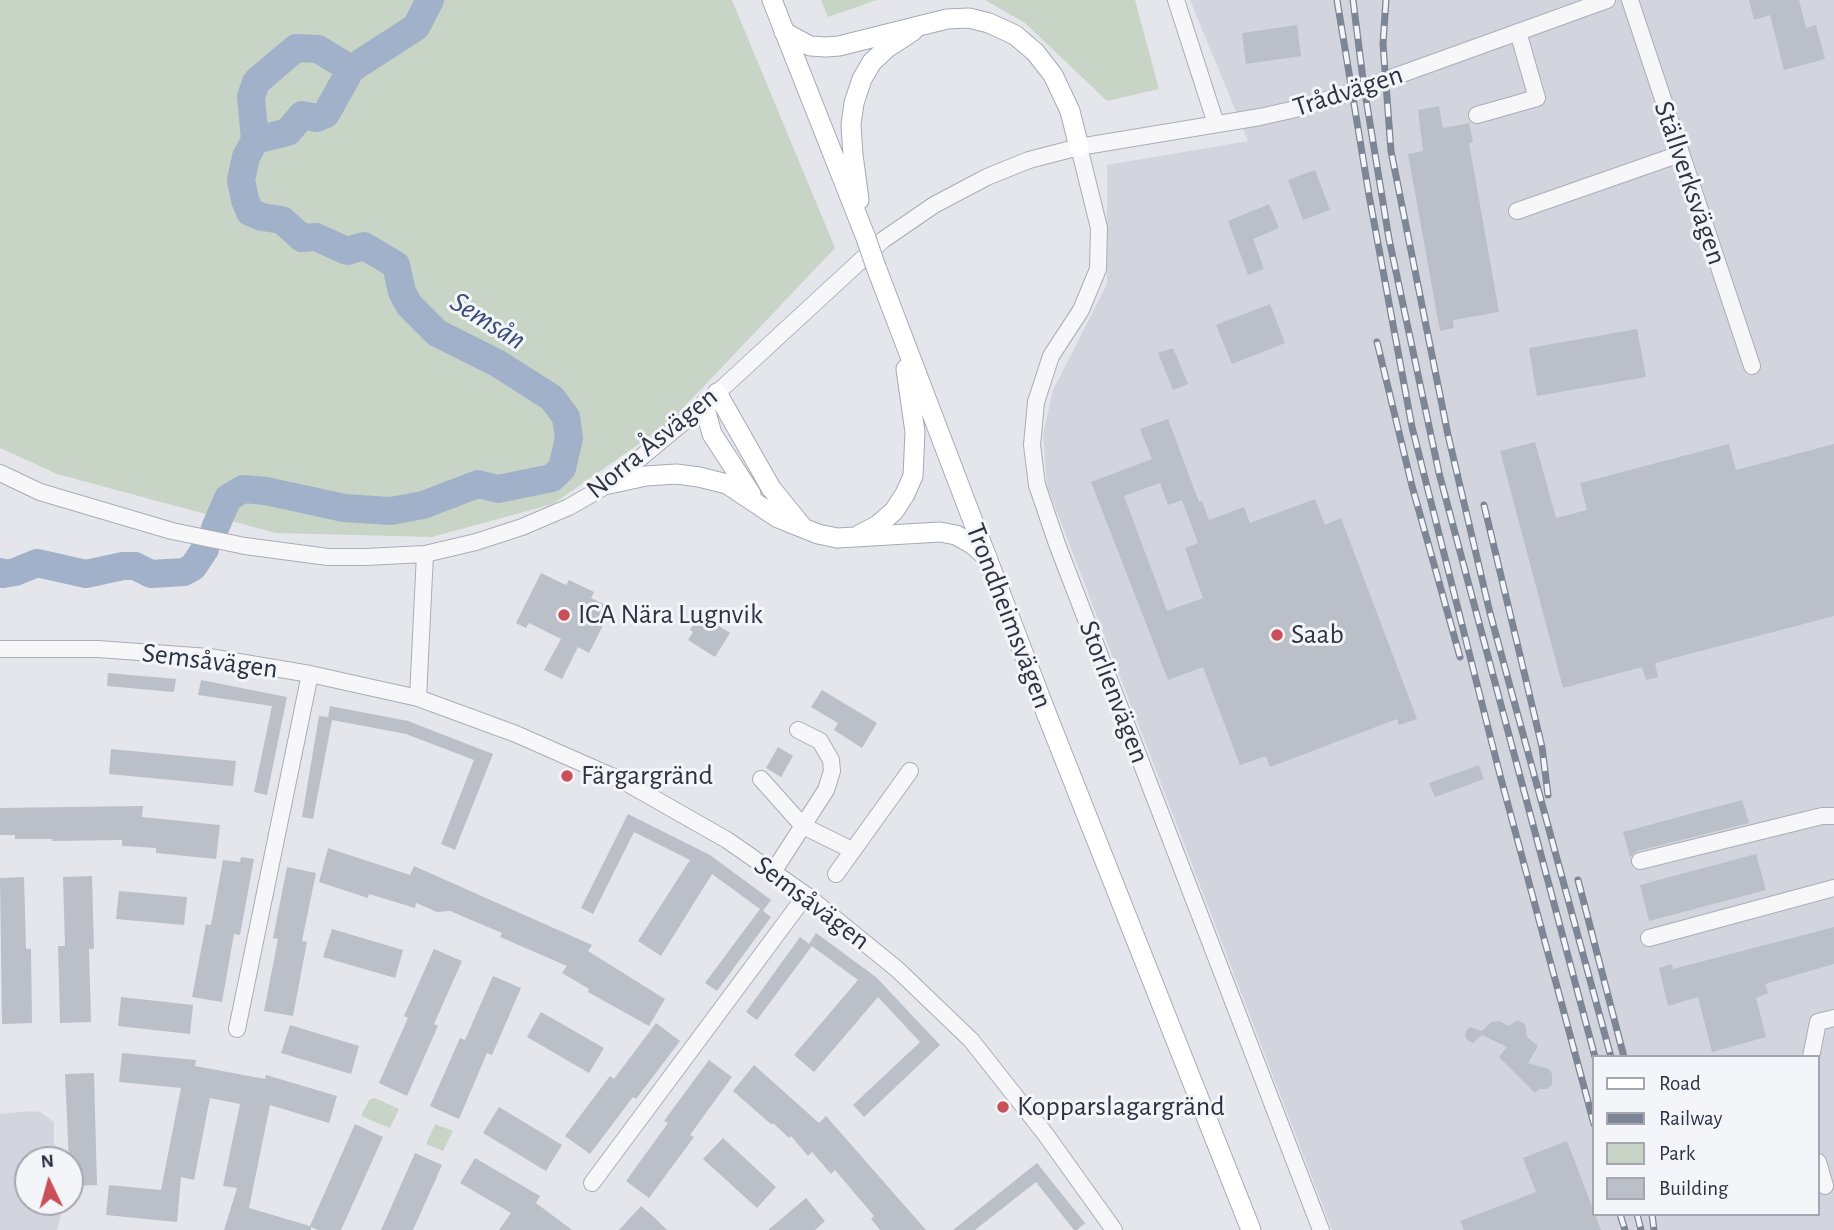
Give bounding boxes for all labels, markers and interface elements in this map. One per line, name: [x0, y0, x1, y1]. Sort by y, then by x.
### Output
street label: Trådvägen: [1289, 58, 1407, 124]
street label: Ställverksvägen: [1646, 97, 1734, 269]
water label: Semsån: [443, 284, 533, 358]
street label: Norra Åsvägen: [580, 380, 724, 506]
street label: Trondheimsvägen: [958, 519, 1060, 713]
place label: ICA Nära Lugnvik: [578, 598, 763, 632]
marker: ICA Nära Lugnvik: [556, 607, 572, 623]
street label: Storlienvägen: [1071, 616, 1157, 768]
place label: Saab: [1291, 618, 1344, 652]
marker: Saab: [1269, 627, 1285, 643]
street label: Semsåvägen: [140, 636, 280, 686]
place label: Färgargränd: [581, 759, 713, 793]
marker: Färgargränd: [559, 768, 575, 784]
street label: Semsåvägen: [747, 849, 877, 957]
legend: [1592, 1055, 1820, 1216]
text: Road: [1659, 1073, 1701, 1094]
place label: Kopparslagargränd: [1017, 1090, 1225, 1124]
marker: Kopparslagargränd: [995, 1099, 1011, 1115]
text: Railway: [1659, 1108, 1722, 1129]
text: Park: [1659, 1143, 1695, 1164]
north arrow: [14, 1146, 84, 1216]
text: N: [40, 1152, 55, 1172]
text: Building: [1659, 1178, 1728, 1199]

